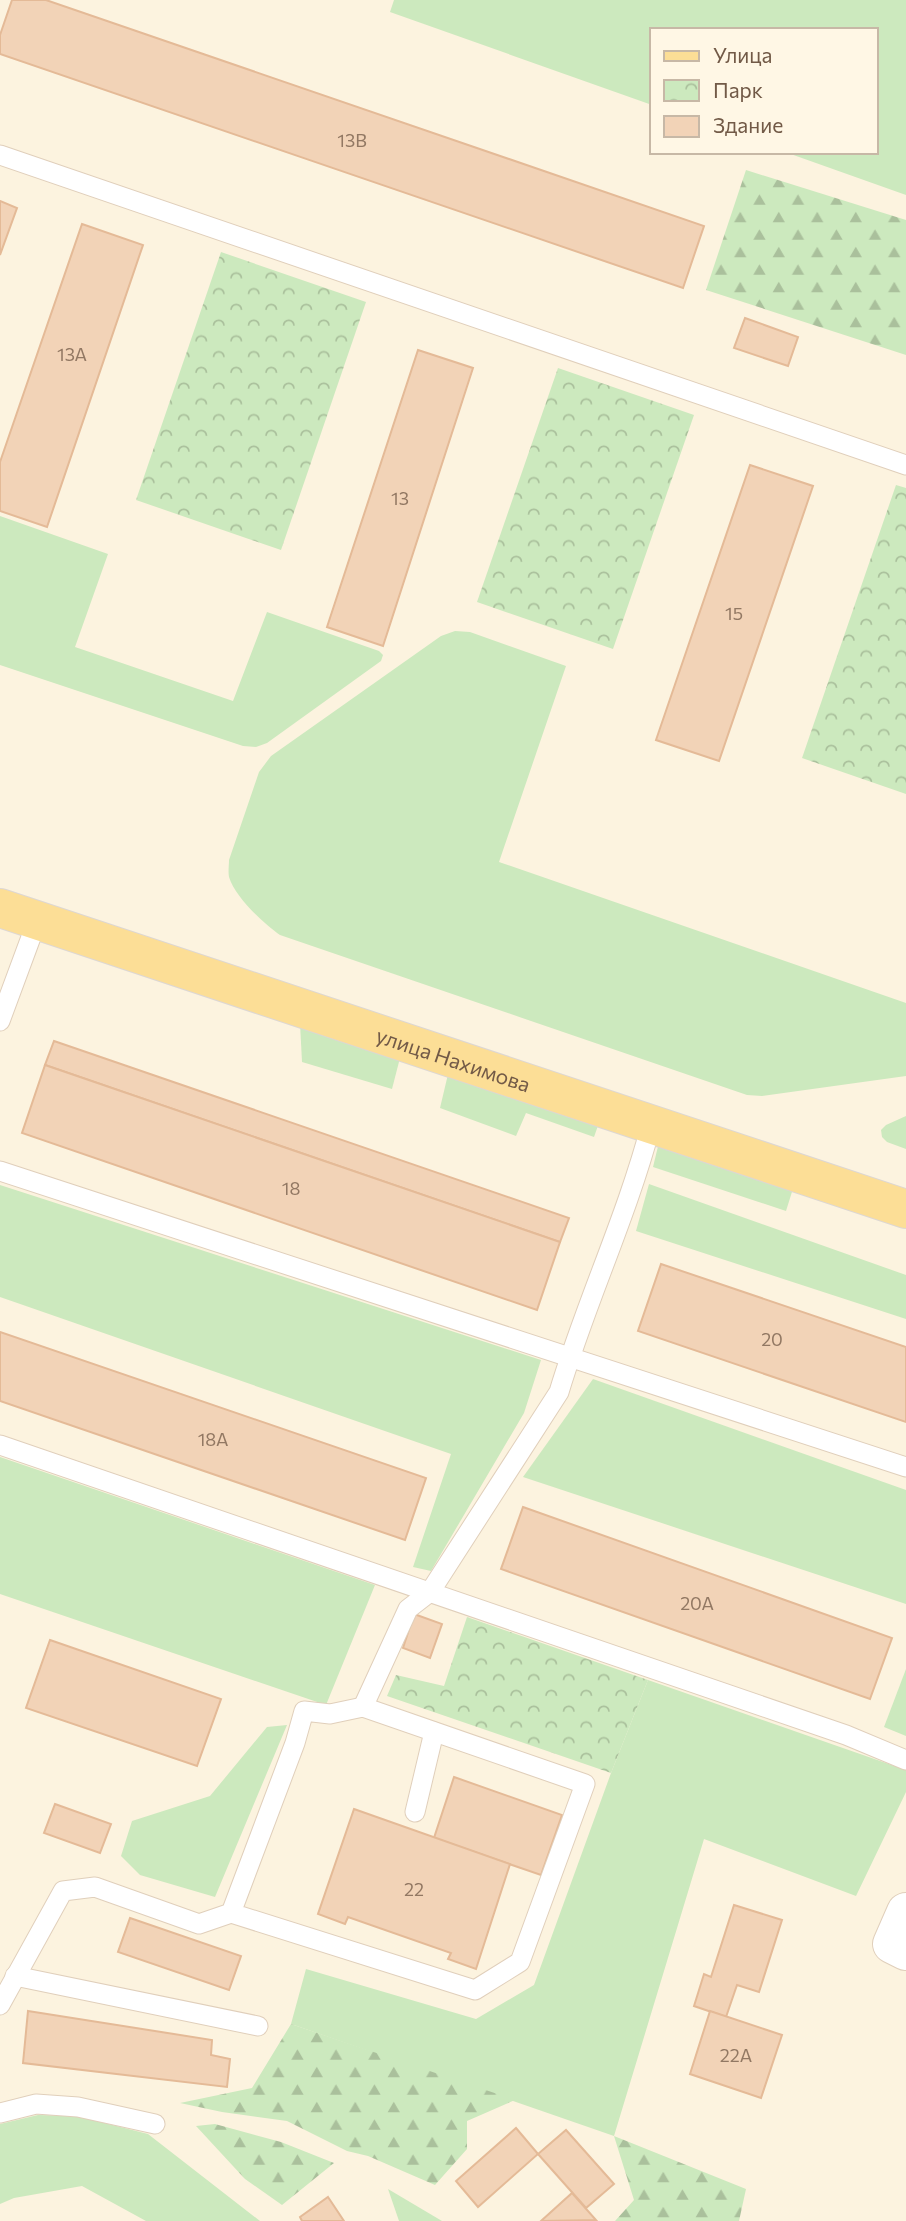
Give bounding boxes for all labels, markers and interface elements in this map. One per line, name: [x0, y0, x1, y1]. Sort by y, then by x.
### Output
legend: [650, 28, 878, 154]
text: Улица: [713, 42, 772, 67]
text: Парк: [713, 77, 763, 102]
text: Здание: [713, 112, 783, 137]
house number: 13В: [337, 129, 367, 151]
house number: 13А: [57, 343, 87, 365]
house number: 13: [391, 487, 409, 509]
house number: 15: [725, 602, 743, 624]
street label: улица Нахимова: [373, 1021, 534, 1096]
house number: 18: [282, 1177, 300, 1199]
house number: 20: [761, 1328, 783, 1350]
house number: 18А: [198, 1428, 228, 1450]
house number: 20А: [680, 1592, 714, 1614]
house number: 22: [404, 1878, 424, 1900]
house number: 22А: [720, 2044, 752, 2066]

